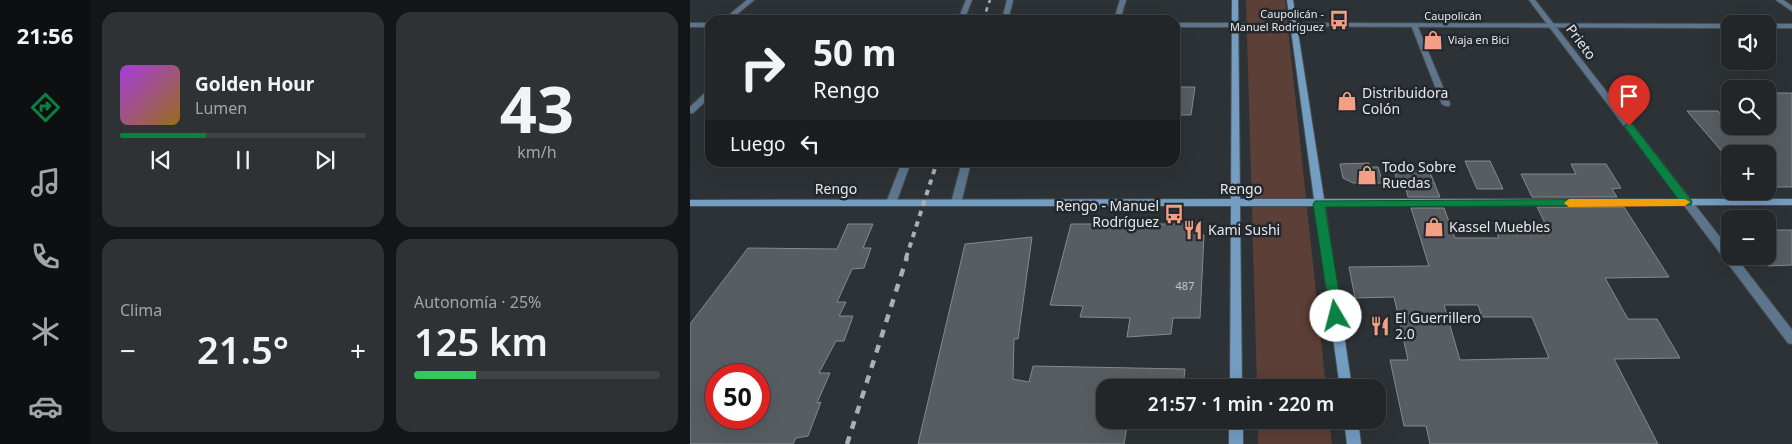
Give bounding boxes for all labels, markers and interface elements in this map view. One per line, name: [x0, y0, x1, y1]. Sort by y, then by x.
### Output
place label: Caupolicán - Manuel Rodríguez: [1230, 6, 1324, 34]
street label: Caupolicán: [1424, 8, 1482, 23]
bus stop icon: Caupolicán - Manuel Rodríguez: [1328, 9, 1350, 31]
map controls: [1721, 15, 1776, 265]
button: sound: [1721, 15, 1776, 70]
text: 21:56: [17, 20, 73, 50]
street label: Prieto: [1562, 20, 1601, 63]
text: 50 m: [813, 29, 896, 76]
shop icon: Viaja en Bici: [1422, 29, 1444, 51]
place label: Viaja en Bici: [1448, 32, 1509, 47]
icon: right: [730, 35, 795, 100]
text: 43: [500, 64, 574, 152]
text: Golden Hour: [195, 71, 314, 97]
text: Rengo: [813, 74, 880, 104]
pin: [1608, 75, 1650, 126]
button: search: [1721, 80, 1776, 135]
icon: arrive: [1615, 82, 1643, 110]
place label: Distribuidora Colón: [1362, 83, 1448, 118]
icon: directions: [28, 90, 63, 125]
shop icon: Distribuidora Colón: [1336, 90, 1358, 112]
text: Lumen: [195, 97, 247, 119]
icon: left: [796, 130, 824, 158]
text: Luego: [730, 131, 786, 157]
text: km/h: [517, 141, 557, 163]
button: +: [1721, 145, 1776, 200]
icon: previous: [147, 146, 175, 174]
icon: pause: [229, 146, 257, 174]
icon: next: [311, 146, 339, 174]
place label: Todo Sobre Ruedas: [1382, 157, 1456, 192]
shop icon: Todo Sobre Ruedas: [1356, 164, 1378, 186]
icon: music: [28, 165, 63, 200]
street label: Rengo: [815, 179, 857, 198]
street label: Rengo: [1220, 179, 1262, 198]
place label: Rengo - Manuel Rodríguez: [1056, 196, 1159, 231]
bus stop icon: Rengo - Manuel Rodríguez: [1163, 203, 1185, 225]
button: −: [1721, 210, 1776, 265]
shop icon: Kassel Muebles: [1423, 216, 1445, 238]
place label: Kassel Muebles: [1449, 217, 1550, 236]
restaurant icon: Kami Sushi: [1182, 219, 1204, 241]
place label: Kami Sushi: [1208, 220, 1280, 239]
icon: phone: [28, 239, 63, 274]
house number: 487: [1176, 278, 1194, 293]
position arrow: [1309, 289, 1361, 341]
text: Autonomía · 25%: [414, 291, 541, 313]
text: Clima: [120, 299, 162, 321]
place label: El Guerrillero 2.0: [1395, 308, 1481, 343]
icon: climate: [28, 314, 63, 349]
text: 125 km: [414, 315, 548, 367]
restaurant icon: El Guerrillero 2.0: [1369, 315, 1391, 337]
text: 21.5°: [197, 323, 289, 375]
text: −: [120, 331, 136, 369]
text: +: [350, 331, 366, 369]
speed limit sign: 50: [705, 364, 770, 429]
icon: car: [28, 389, 63, 424]
text: 21:57 · 1 min · 220 m: [1148, 391, 1334, 417]

